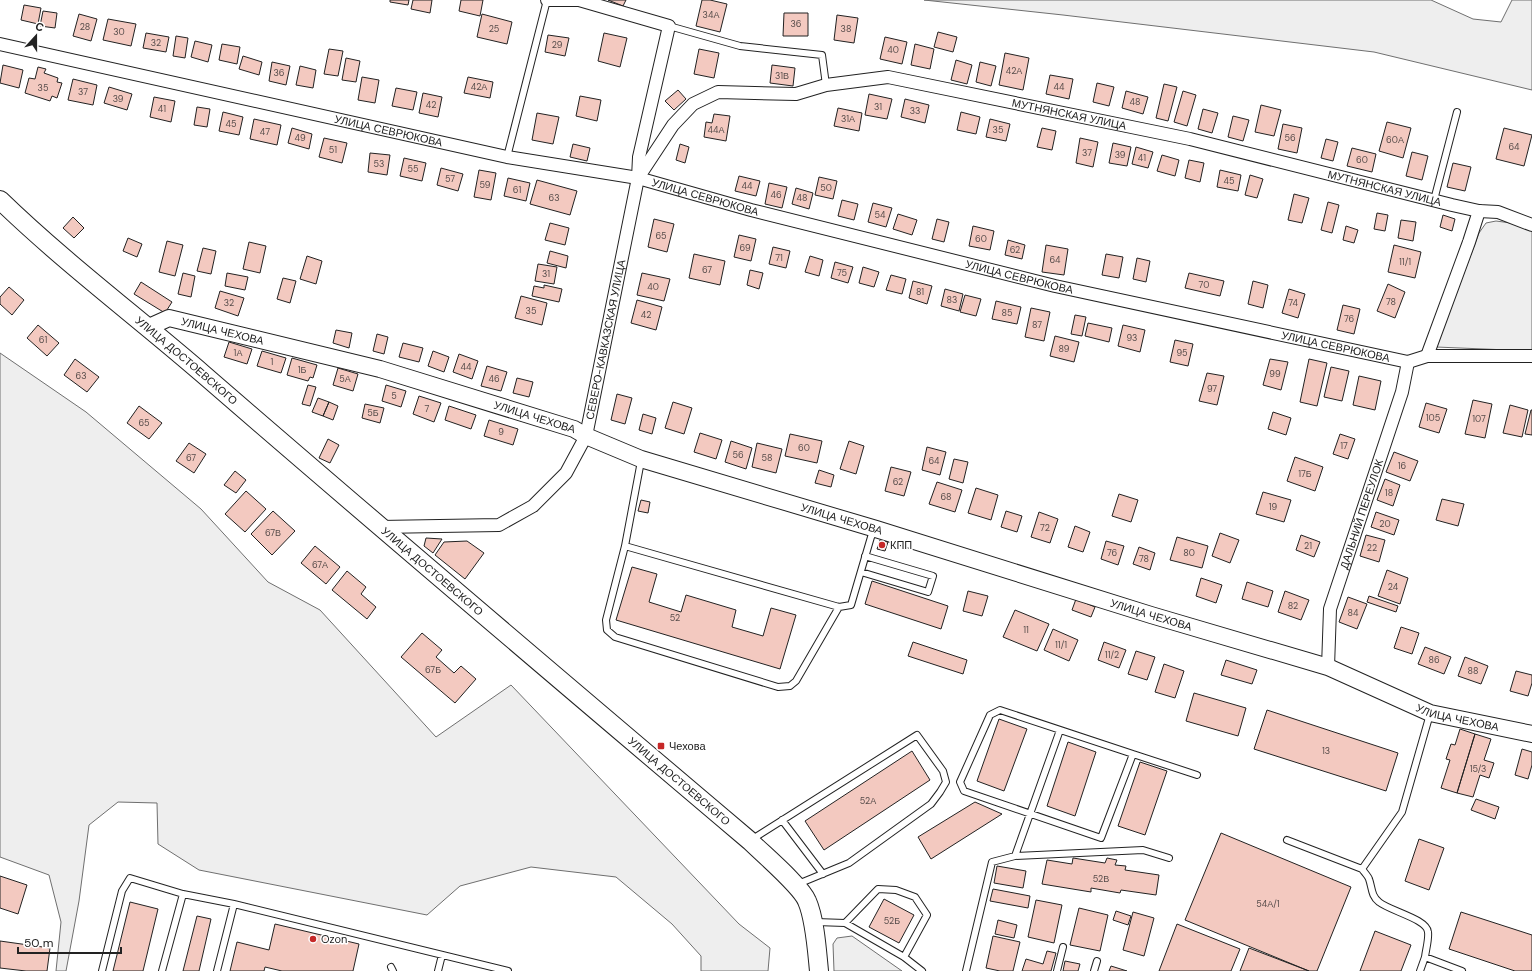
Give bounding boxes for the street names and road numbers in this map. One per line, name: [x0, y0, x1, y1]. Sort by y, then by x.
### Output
street label: МУТНЯНСКАЯ УЛИЦА: [1011, 96, 1128, 133]
street label: УЛИЦА СЕВРЮКОВА: [333, 112, 445, 150]
street label: МУТНЯНСКАЯ УЛИЦА: [1326, 167, 1443, 209]
street label: УЛИЦА СЕВРЮКОВА: [650, 175, 761, 219]
street label: УЛИЦА СЕВРЮКОВА: [964, 257, 1075, 297]
street label: СЕВЕРО-КАВКАЗСКАЯ УЛИЦА: [582, 258, 628, 421]
street label: УЛИЦА ДОСТОЕВСКОГО: [132, 313, 241, 408]
street label: УЛИЦА ЧЕХОВА: [180, 314, 266, 348]
street label: УЛИЦА СЕВРЮКОВА: [1280, 328, 1392, 365]
street label: УЛИЦА ЧЕХОВА: [492, 398, 578, 436]
street label: ДАЛЬНИЙ ПЕРЕУЛОК: [1337, 457, 1386, 571]
street label: УЛИЦА ЧЕХОВА: [799, 500, 885, 538]
street label: УЛИЦА ДОСТОЕВСКОГО: [379, 524, 487, 619]
street label: УЛИЦА ЧЕХОВА: [1109, 596, 1194, 634]
street label: УЛИЦА ЧЕХОВА: [1414, 701, 1501, 734]
street label: УЛИЦА ДОСТОЕВСКОГО: [625, 734, 734, 829]

